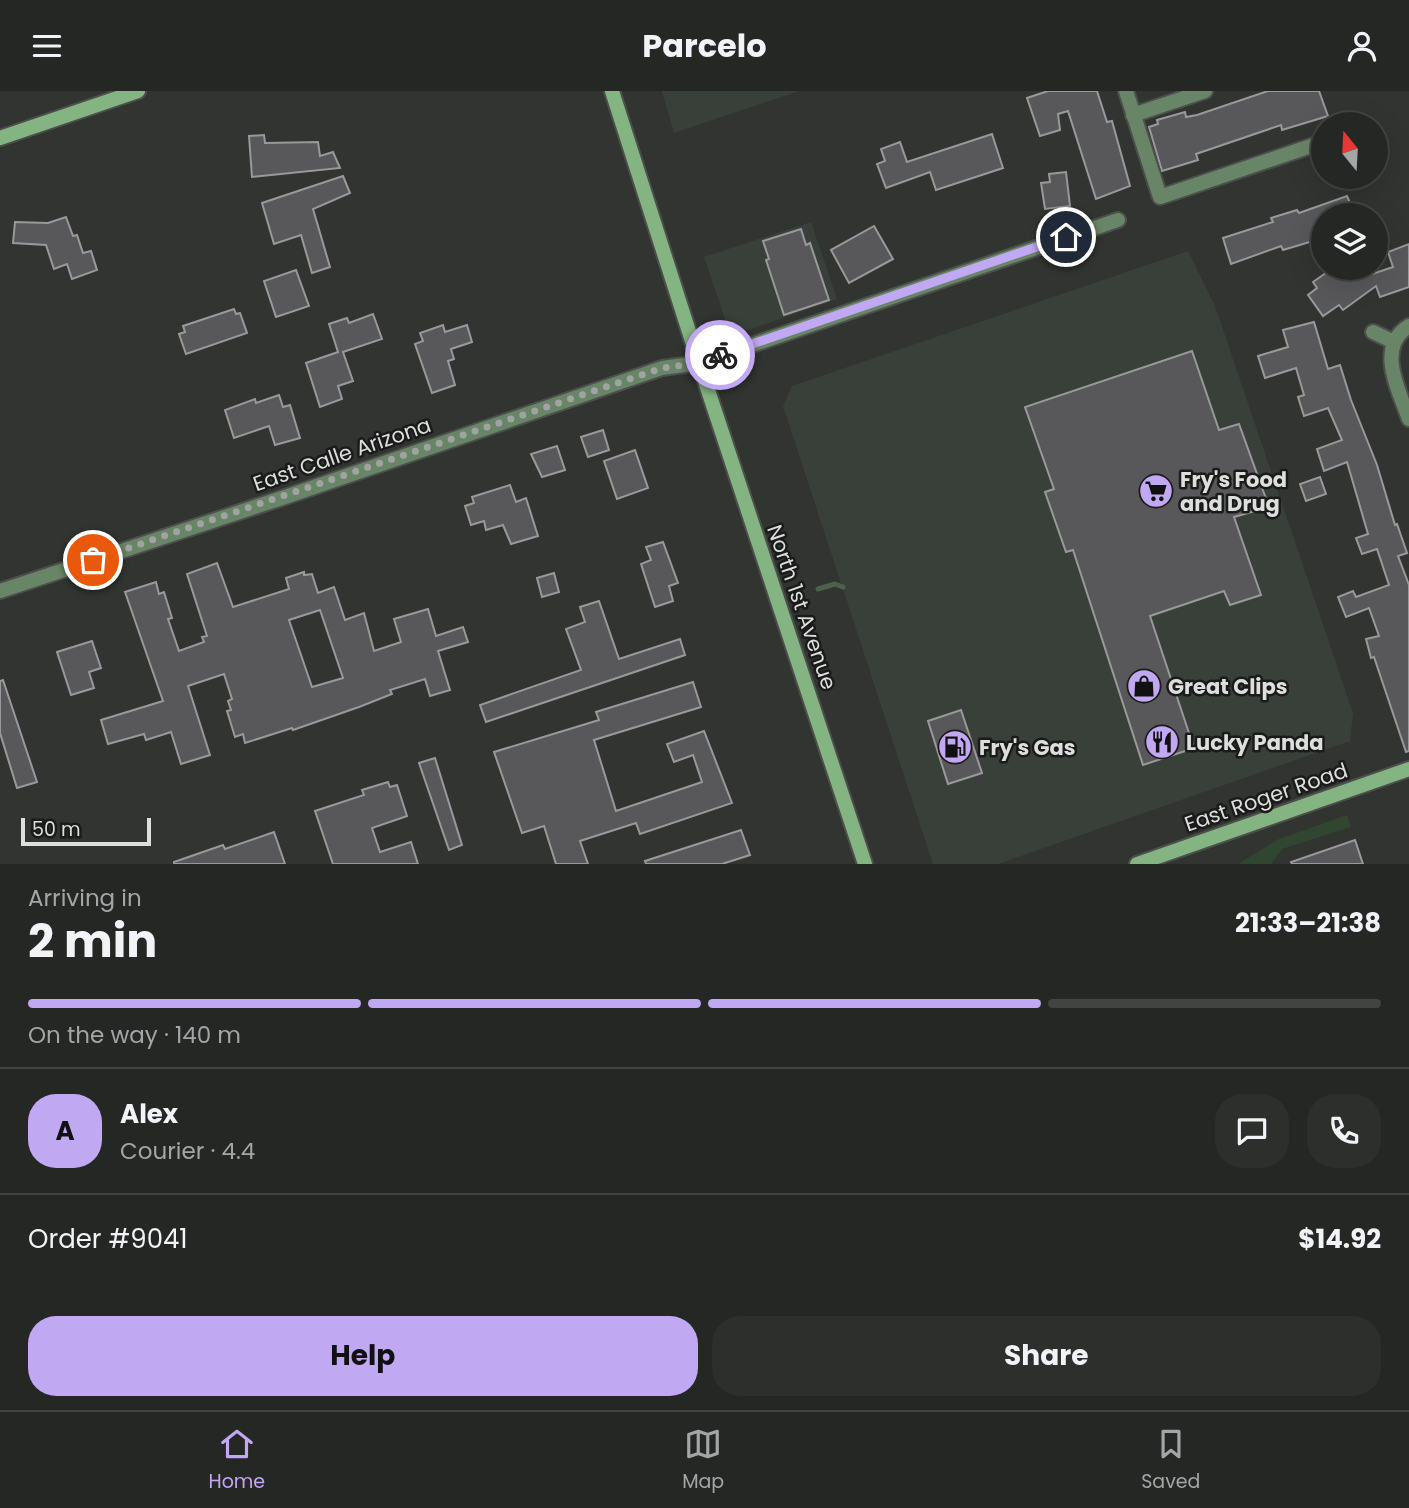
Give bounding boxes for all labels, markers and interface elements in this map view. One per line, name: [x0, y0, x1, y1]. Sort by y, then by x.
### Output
text: Parcelo: [642, 23, 767, 68]
icon: menu: [28, 27, 66, 65]
icon: person: [1343, 27, 1381, 65]
north arrow: [1311, 112, 1388, 189]
map controls: [1311, 112, 1388, 280]
button: layers: [1311, 203, 1388, 280]
pin: [1036, 207, 1096, 267]
icon: home: [1047, 218, 1085, 256]
courier: [685, 320, 755, 390]
icon: bike: [701, 336, 739, 374]
street label: East Calle Arizona: [249, 410, 435, 498]
place label: Fry's Food and Drug: [1180, 465, 1287, 518]
supermarket icon: Fry's Food and Drug: [1137, 472, 1175, 510]
street label: North 1st Avenue: [760, 521, 844, 693]
pin: [63, 530, 123, 590]
icon: bag: [74, 541, 112, 579]
shop icon: Great Clips: [1125, 667, 1163, 705]
place label: Great Clips: [1168, 672, 1288, 701]
restaurant icon: Lucky Panda: [1143, 723, 1181, 761]
fuel station icon: Fry's Gas: [936, 728, 974, 766]
place label: Lucky Panda: [1186, 728, 1324, 757]
place label: Fry's Gas: [979, 733, 1076, 762]
street label: East Roger Road: [1181, 756, 1351, 838]
scale bar: [21, 815, 150, 847]
text: 50 m: [32, 816, 81, 843]
text: Arriving in: [28, 882, 142, 914]
text: 21:33–21:38: [1235, 905, 1381, 941]
text: 2 min: [28, 909, 157, 973]
text: On the way · 140 m: [28, 1019, 241, 1051]
button: chat: [1215, 1094, 1289, 1168]
button: phone: [1307, 1094, 1381, 1168]
text: Alex: [120, 1096, 178, 1132]
text: A: [55, 1113, 75, 1149]
text: Courier · 4.4: [120, 1135, 255, 1167]
text: Order #9041: [28, 1221, 188, 1257]
text: $14.92: [1298, 1221, 1381, 1257]
button: Help: [28, 1316, 698, 1396]
button: Share: [712, 1316, 1381, 1396]
tab: Home: [208, 1425, 265, 1496]
tab: Map: [682, 1425, 724, 1496]
tab: Saved: [1141, 1425, 1200, 1496]

